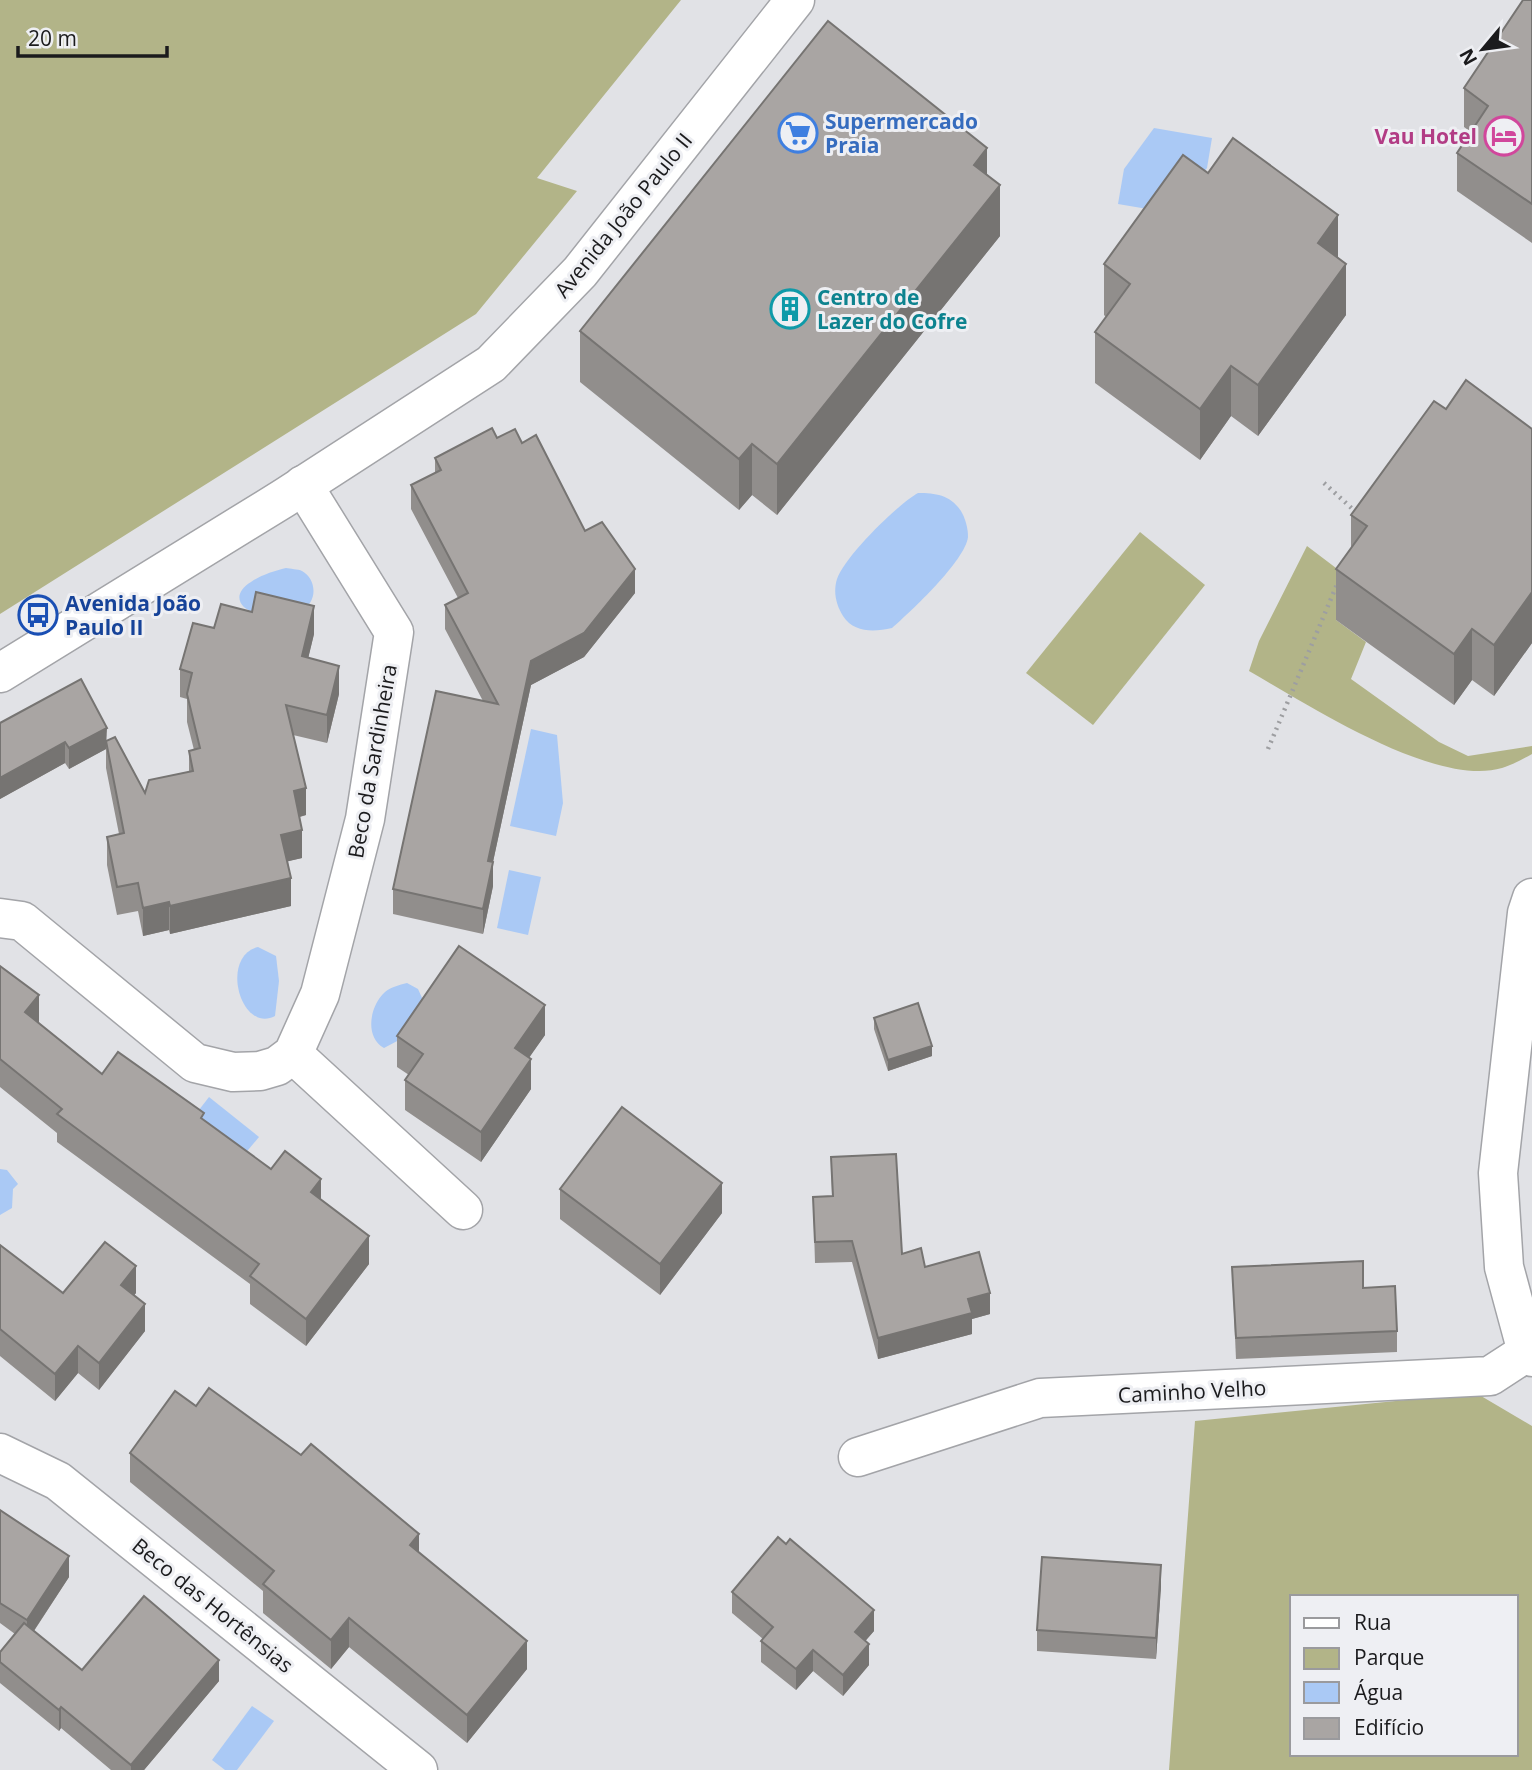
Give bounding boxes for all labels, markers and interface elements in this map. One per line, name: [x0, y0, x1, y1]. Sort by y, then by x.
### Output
scale bar: [18, 14, 166, 58]
north arrow: [1448, 14, 1518, 84]
text: 20 m: [28, 24, 77, 52]
text: N: [1453, 44, 1483, 70]
place label: Supermercado Praia: [825, 107, 978, 159]
supermarket icon: Supermercado Praia: [777, 112, 819, 154]
hotel icon: Vau Hotel: [1483, 115, 1525, 157]
place label: Vau Hotel: [1374, 122, 1477, 150]
street label: Avenida João Paulo II: [548, 127, 698, 303]
place label: Centro de Lazer do Cofre: [817, 283, 967, 335]
building icon: Centro de Lazer do Cofre: [769, 288, 811, 330]
place label: Avenida João Paulo II: [65, 589, 201, 641]
bus stop icon: Avenida João Paulo II: [17, 594, 59, 636]
street label: Beco da Sardinheira: [341, 662, 403, 860]
street label: Caminho Velho: [1117, 1373, 1267, 1409]
street label: Beco das Hortênsias: [127, 1531, 299, 1679]
legend: [1290, 1595, 1518, 1756]
text: Rua: [1354, 1608, 1392, 1636]
text: Parque: [1354, 1643, 1424, 1671]
text: Água: [1354, 1678, 1403, 1706]
text: Edifício: [1354, 1713, 1424, 1741]

